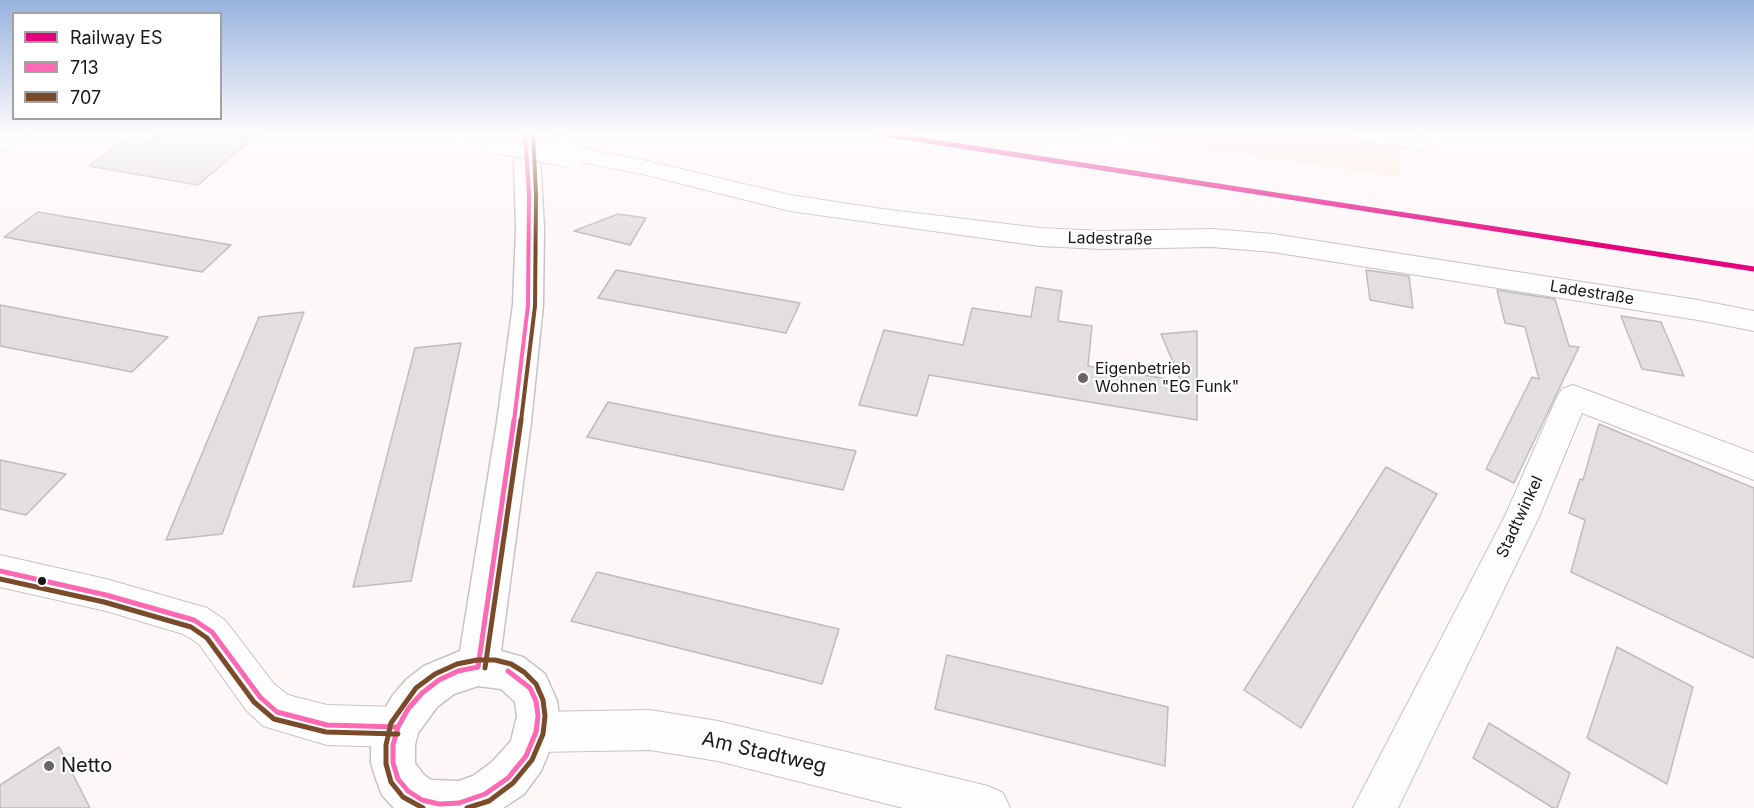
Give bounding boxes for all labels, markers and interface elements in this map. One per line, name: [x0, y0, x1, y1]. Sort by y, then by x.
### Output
legend: [12, 12, 222, 120]
text: Railway ES: [70, 27, 162, 48]
text: 713: [70, 57, 99, 78]
text: 707: [70, 87, 101, 108]
street label: Ladestraße: [1067, 229, 1153, 249]
street label: Ladestraße: [1549, 277, 1635, 309]
place label: Eigenbetrieb Wohnen "EG Funk": [1095, 359, 1239, 397]
marker: Eigenbetrieb Wohnen "EG Funk": [1076, 371, 1090, 385]
street label: Stadtwinkel: [1493, 473, 1547, 561]
unlabelled marker: [36, 575, 48, 587]
street label: Am Stadtweg: [699, 727, 829, 779]
place label: Netto: [61, 754, 112, 778]
marker: Netto: [42, 759, 56, 773]

